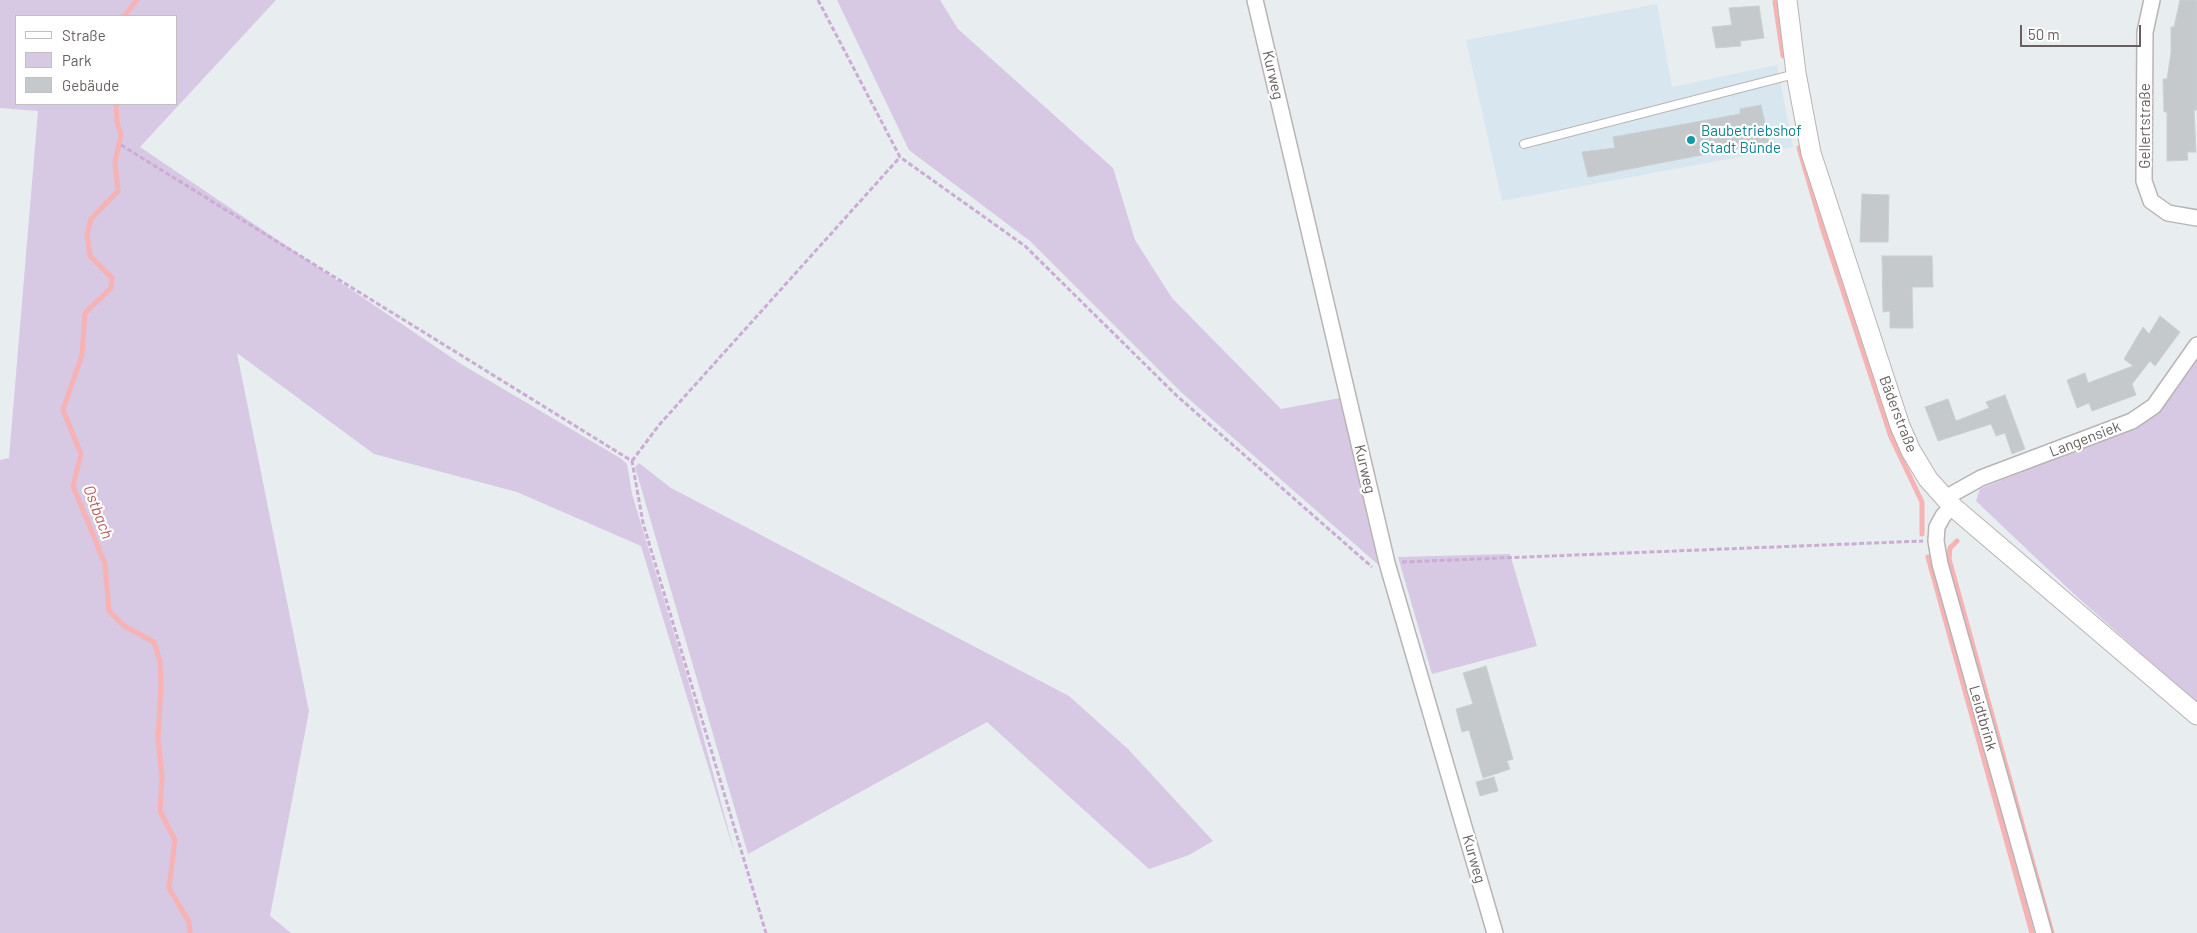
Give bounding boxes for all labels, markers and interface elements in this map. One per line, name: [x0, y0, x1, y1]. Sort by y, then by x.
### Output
legend: [15, 15, 178, 105]
scale bar: [2022, 15, 2143, 47]
text: 50 m: [2028, 25, 2060, 43]
text: Straße: [62, 26, 106, 44]
street label: Kurweg: [1259, 49, 1287, 101]
text: Park: [62, 51, 91, 69]
text: Gebäude: [62, 76, 119, 94]
street label: Gellertstraße: [2136, 83, 2154, 169]
place label: Baubetriebshof Stadt Bünde: [1701, 122, 1802, 157]
marker: Baubetriebshof Stadt Bünde: [1685, 134, 1697, 146]
street label: Bäderstraße: [1875, 373, 1921, 455]
street label: Langensiek: [2047, 417, 2123, 461]
street label: Kurweg: [1351, 443, 1379, 495]
water label: Ostbach: [79, 482, 117, 542]
street label: Leidtbrink: [1965, 683, 2001, 753]
street label: Kurweg: [1459, 833, 1489, 885]

